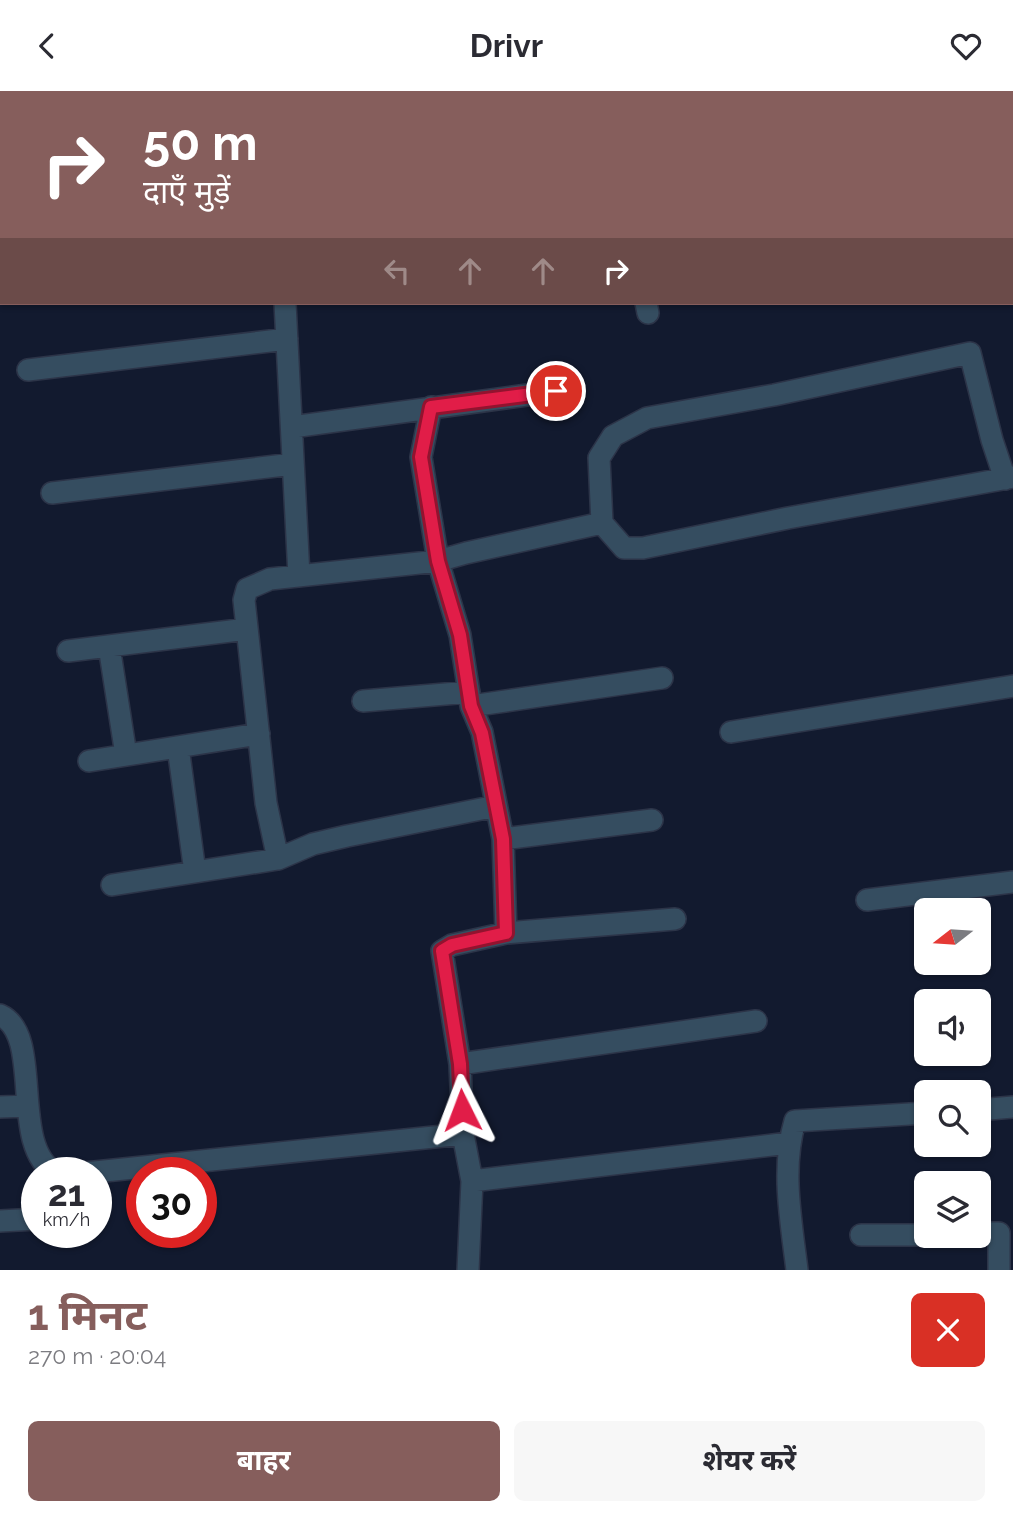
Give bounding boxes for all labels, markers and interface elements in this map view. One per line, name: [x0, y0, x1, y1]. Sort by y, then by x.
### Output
icon: back: [28, 27, 66, 65]
text: Drivr: [470, 27, 543, 64]
icon: heart: [947, 27, 985, 65]
text: 50 m: [143, 114, 258, 171]
icon: right: [28, 119, 119, 210]
text: दाएँ मुड़ें: [143, 173, 230, 210]
icon: left: [378, 252, 416, 290]
icon: ahead: [451, 252, 489, 290]
icon: ahead: [524, 252, 562, 290]
icon: right: [597, 252, 635, 290]
pin: [526, 361, 586, 421]
icon: arrive: [537, 372, 575, 410]
north arrow: [914, 898, 990, 975]
map controls: [914, 898, 991, 1248]
button: sound: [914, 989, 991, 1066]
position arrow: [425, 1073, 499, 1147]
button: search: [914, 1080, 991, 1157]
speed limit sign: 30: [126, 1157, 217, 1248]
button: layers: [914, 1171, 991, 1248]
text: 21: [48, 1173, 85, 1214]
text: km/h: [43, 1209, 90, 1230]
text: 1 मिनट: [28, 1291, 147, 1340]
button: close: [911, 1293, 985, 1367]
text: 270 m · 20:04: [28, 1342, 166, 1369]
button: बाहर: [28, 1421, 500, 1501]
button: शेयर करें: [514, 1421, 985, 1501]

